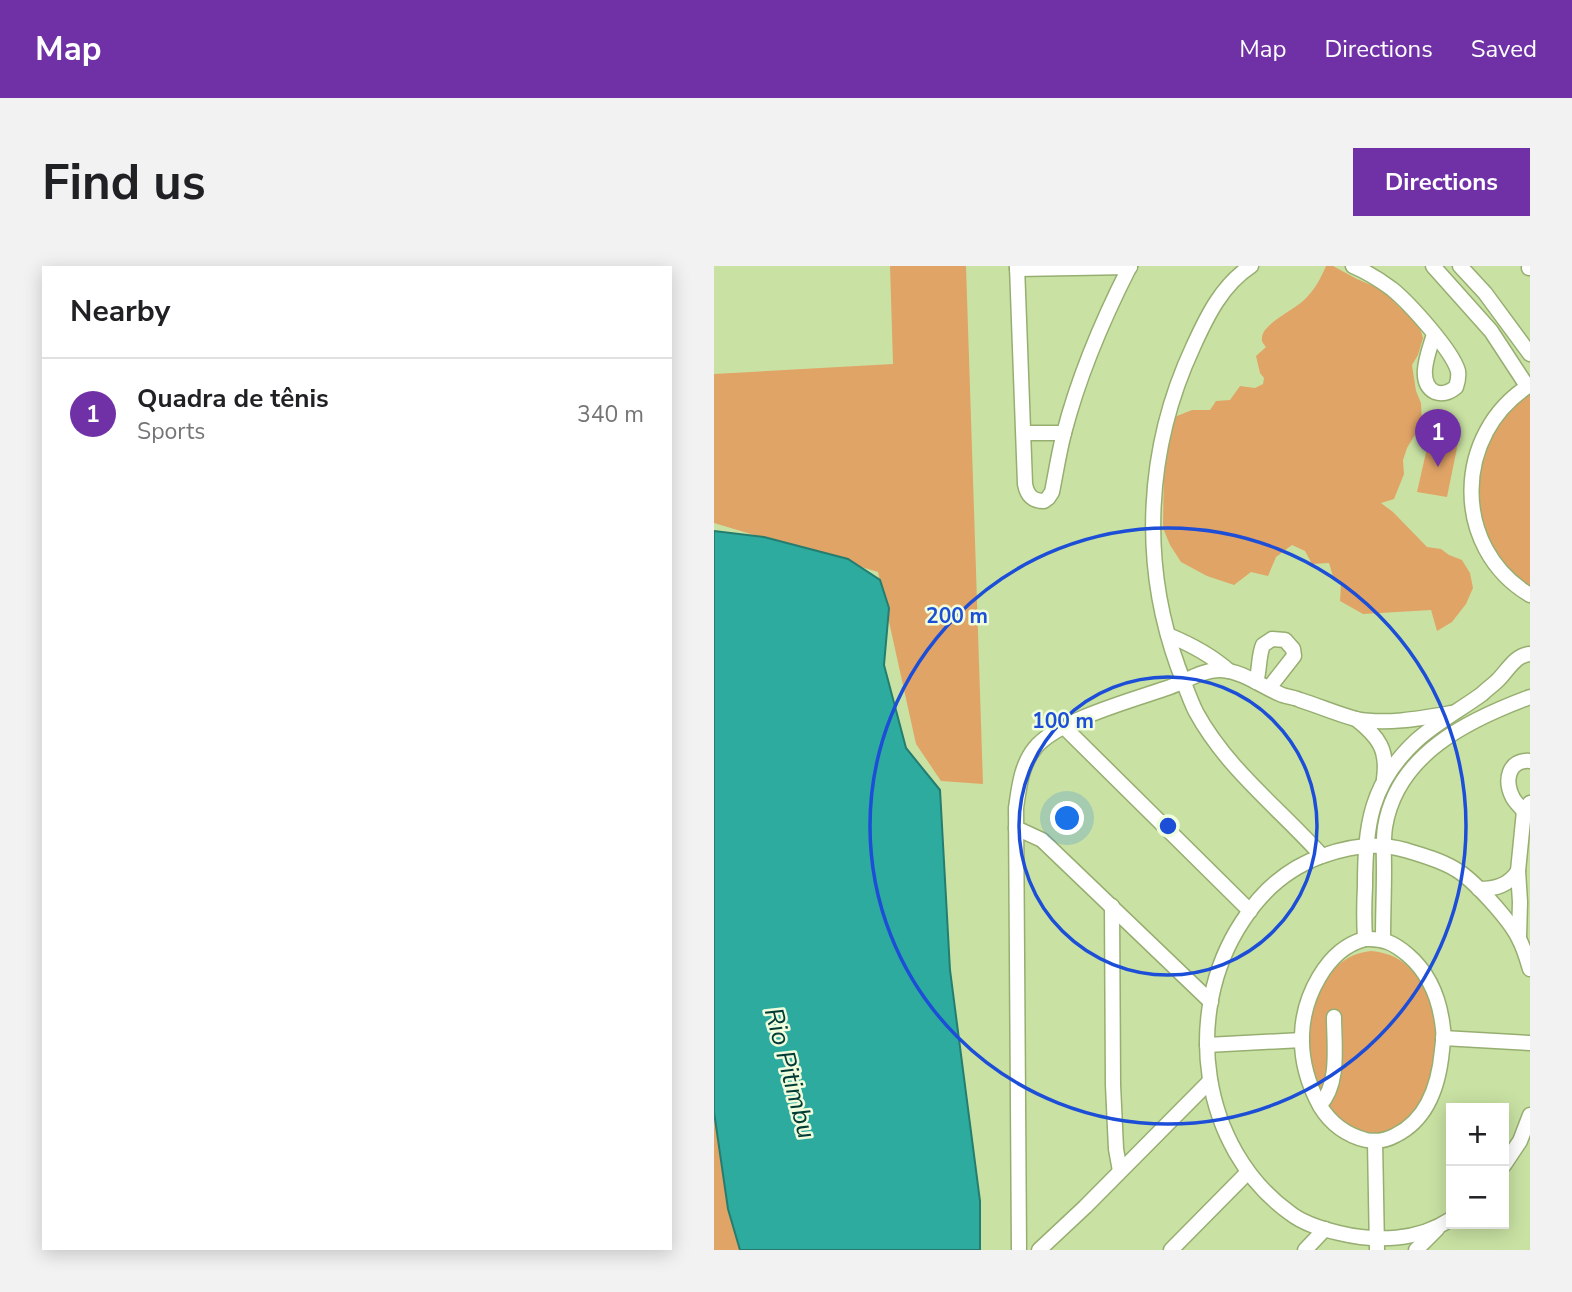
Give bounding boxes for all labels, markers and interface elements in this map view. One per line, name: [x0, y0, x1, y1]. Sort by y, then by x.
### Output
text: Map: [35, 27, 102, 72]
text: Map: [1239, 33, 1286, 65]
text: Directions: [1324, 33, 1433, 65]
text: Saved: [1471, 33, 1537, 65]
button: Directions: [1353, 148, 1530, 216]
text: Find us: [42, 149, 206, 216]
text: Nearby: [70, 291, 170, 332]
text: Quadra de tênis: [137, 381, 329, 416]
text: 1: [86, 399, 100, 430]
text: 340 m: [577, 399, 644, 430]
pin: 1: [1415, 409, 1461, 467]
text: Sports: [137, 416, 205, 447]
text: 200 m: [926, 602, 988, 630]
text: 100 m: [1032, 707, 1094, 735]
your location: [1050, 801, 1084, 835]
centre of rings: [1156, 814, 1180, 838]
water label: Rio Pitimbu: [756, 1004, 824, 1142]
map controls: [1446, 1103, 1509, 1229]
button: +: [1446, 1103, 1509, 1166]
button: −: [1446, 1166, 1509, 1229]

